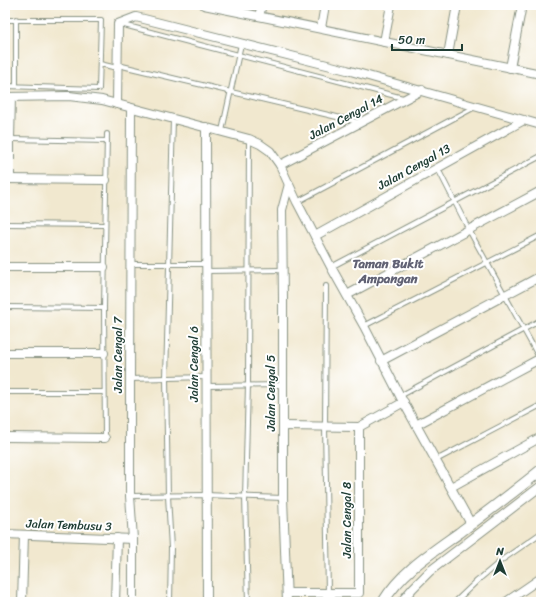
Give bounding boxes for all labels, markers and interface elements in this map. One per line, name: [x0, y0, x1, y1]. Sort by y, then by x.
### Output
scale bar: [392, 26, 462, 52]
text: 50 m: [398, 29, 425, 51]
street label: Jalan Cengal 14: [304, 88, 388, 146]
street label: Jalan Cengal 13: [372, 138, 455, 197]
district label: Taman Bukit Ampangan: [353, 252, 424, 290]
street label: Jalan Cengal 7: [107, 316, 129, 394]
street label: Jalan Cengal 6: [183, 326, 205, 403]
street label: Jalan Cengal 5: [260, 355, 282, 432]
street label: Jalan Cengal 8: [336, 482, 358, 559]
street label: Jalan Tembusu 3: [25, 512, 113, 538]
north arrow: [480, 541, 520, 581]
text: N: [495, 542, 504, 561]

